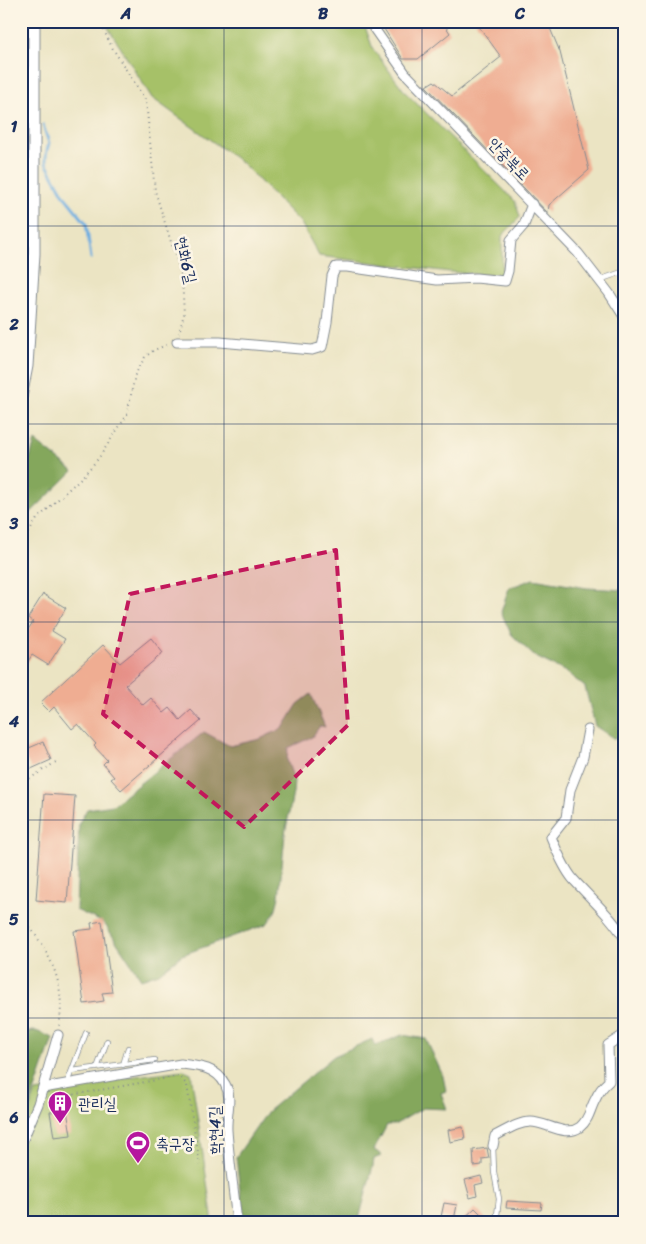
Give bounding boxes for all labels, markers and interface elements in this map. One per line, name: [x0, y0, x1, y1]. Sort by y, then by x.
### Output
text: A: [120, 0, 131, 28]
text: B: [318, 0, 329, 28]
text: C: [514, 0, 526, 28]
text: 1: [11, 112, 18, 141]
street label: 안중북로: [481, 130, 537, 188]
street label: 현화6길: [166, 233, 206, 287]
text: 2: [8, 310, 19, 339]
text: 3: [9, 509, 19, 538]
text: 4: [8, 707, 19, 736]
text: 5: [9, 905, 19, 934]
place label: 관리실: [78, 1089, 117, 1118]
building icon: 관리실: [47, 1090, 73, 1124]
text: 6: [8, 1103, 19, 1132]
street label: 학현4길: [200, 1105, 230, 1155]
place label: 축구장: [156, 1129, 195, 1158]
sports icon: 축구장: [125, 1130, 151, 1164]

